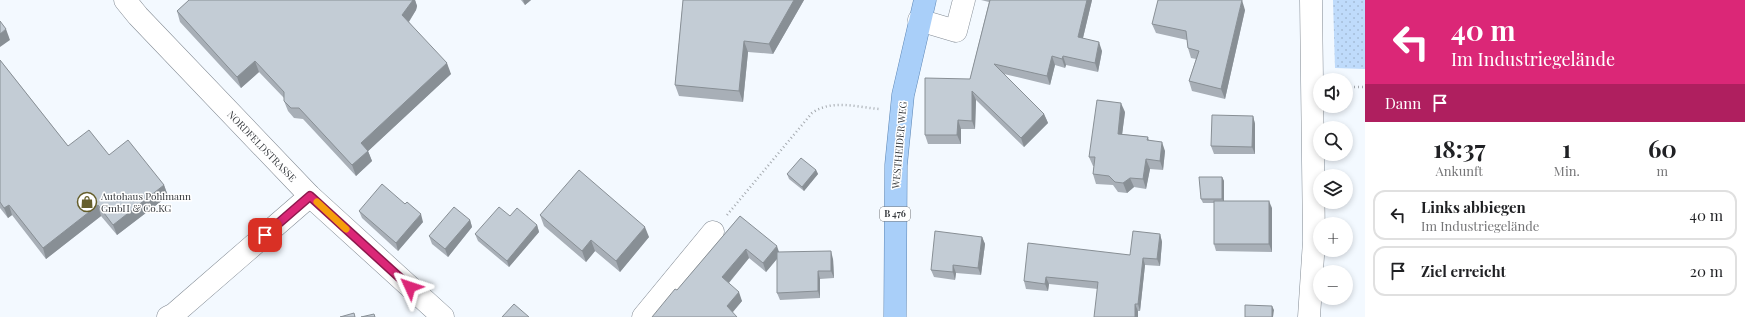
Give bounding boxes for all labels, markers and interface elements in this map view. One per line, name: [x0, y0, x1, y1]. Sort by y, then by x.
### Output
text: 40 m: [1451, 11, 1516, 48]
icon: left: [1385, 16, 1437, 68]
text: Im Industriegelände: [1451, 47, 1615, 71]
map controls: [1313, 73, 1353, 305]
button: sound: [1313, 73, 1353, 113]
icon: arrive: [1429, 92, 1451, 114]
text: Dann: [1385, 93, 1421, 113]
street label: WESTHEIDER WEG: [888, 101, 910, 190]
street label: NORDFELDSTRASSE: [224, 107, 300, 185]
button: search: [1313, 121, 1353, 161]
text: 18:37: [1433, 132, 1485, 164]
text: 1: [1562, 132, 1571, 164]
text: 60: [1648, 132, 1677, 164]
text: Ankunft: [1436, 162, 1483, 179]
text: Min.: [1554, 162, 1580, 179]
text: m: [1657, 162, 1668, 179]
button: layers: [1313, 169, 1353, 209]
place label: Autohaus Pohlmann GmbH & Co.KG: [100, 189, 191, 215]
shop icon: Autohaus Pohlmann GmbH & Co.KG: [76, 191, 98, 213]
text: Links abbiegen: [1421, 197, 1526, 217]
icon: left: [1387, 204, 1409, 226]
text: 40 m: [1690, 205, 1723, 225]
road number: B 476: [880, 207, 910, 221]
button: +: [1313, 217, 1353, 257]
text: Im Industriegelände: [1421, 217, 1539, 234]
pin: [248, 218, 282, 252]
icon: arrive: [254, 224, 276, 246]
icon: arrive: [1387, 260, 1409, 282]
text: Ziel erreicht: [1421, 261, 1506, 281]
text: 20 m: [1690, 261, 1723, 281]
button: −: [1313, 265, 1353, 305]
position arrow: [389, 266, 431, 308]

